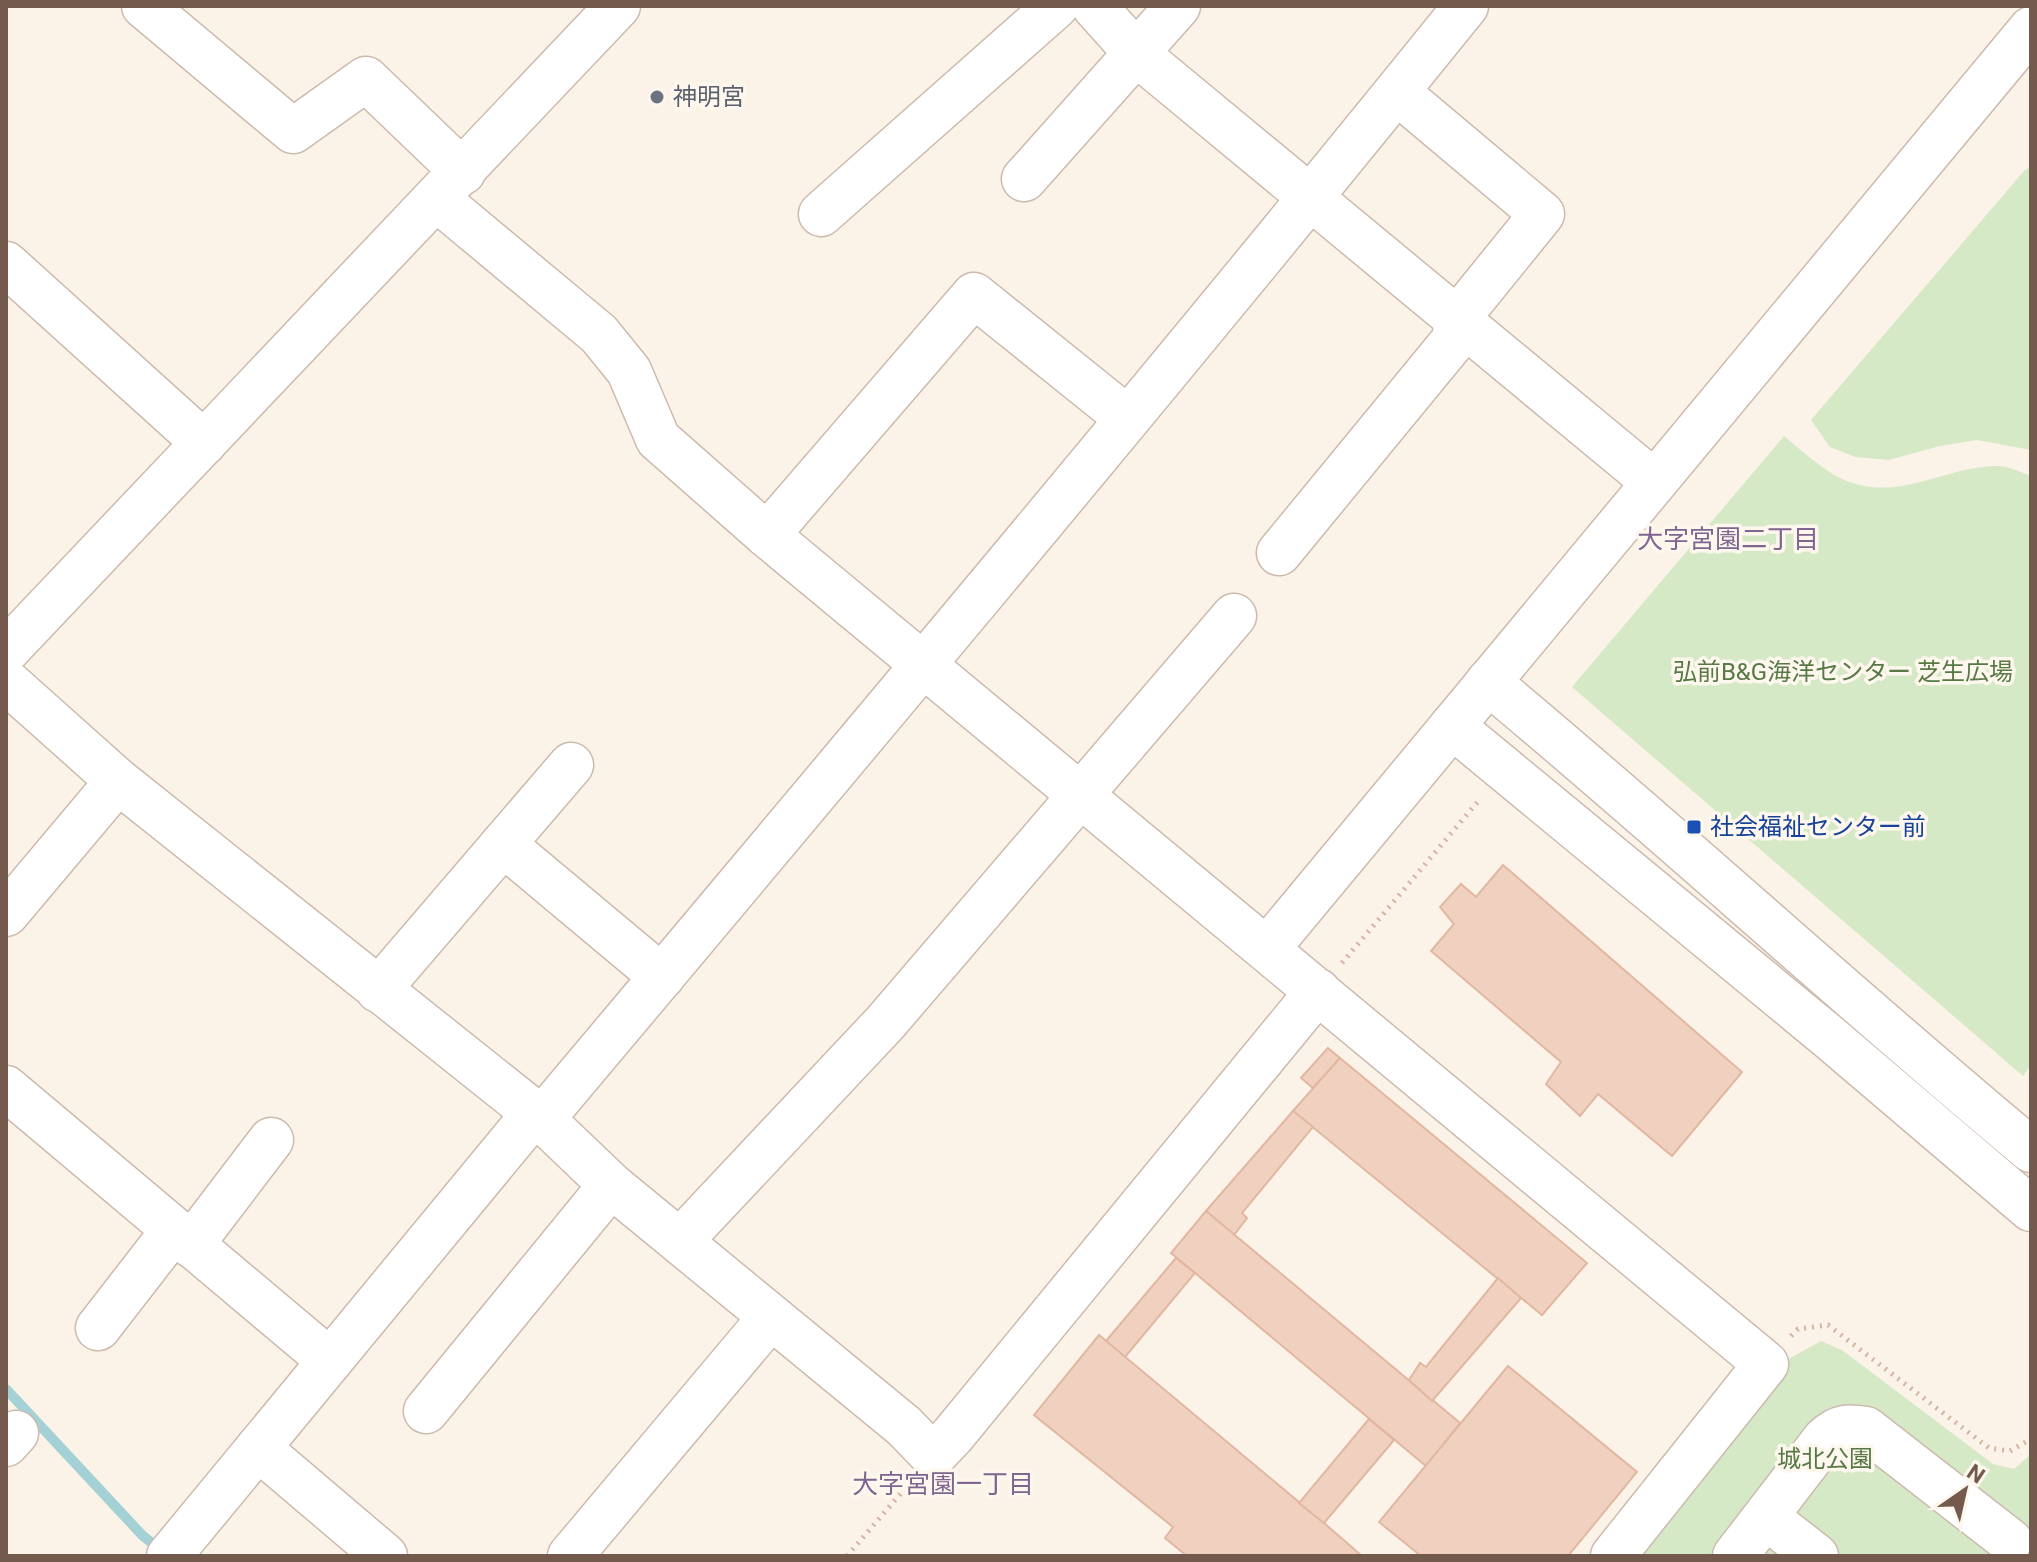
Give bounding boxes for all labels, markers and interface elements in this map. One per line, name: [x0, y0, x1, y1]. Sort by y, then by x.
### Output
place label: 神明宮: [673, 83, 745, 111]
marker: 神明宮: [648, 88, 666, 106]
district label: 大字宮園二丁目: [1637, 524, 1819, 554]
park label: 弘前B&G海洋センター 芝生広場: [1673, 658, 2013, 686]
place label: 社会福祉センター前: [1710, 813, 1926, 841]
marker: 社会福祉センター前: [1685, 818, 1703, 836]
park label: 城北公園: [1777, 1445, 1873, 1473]
north arrow: [1925, 1450, 2005, 1530]
text: N: [1962, 1459, 1989, 1489]
district label: 大字宮園一丁目: [852, 1469, 1034, 1499]

